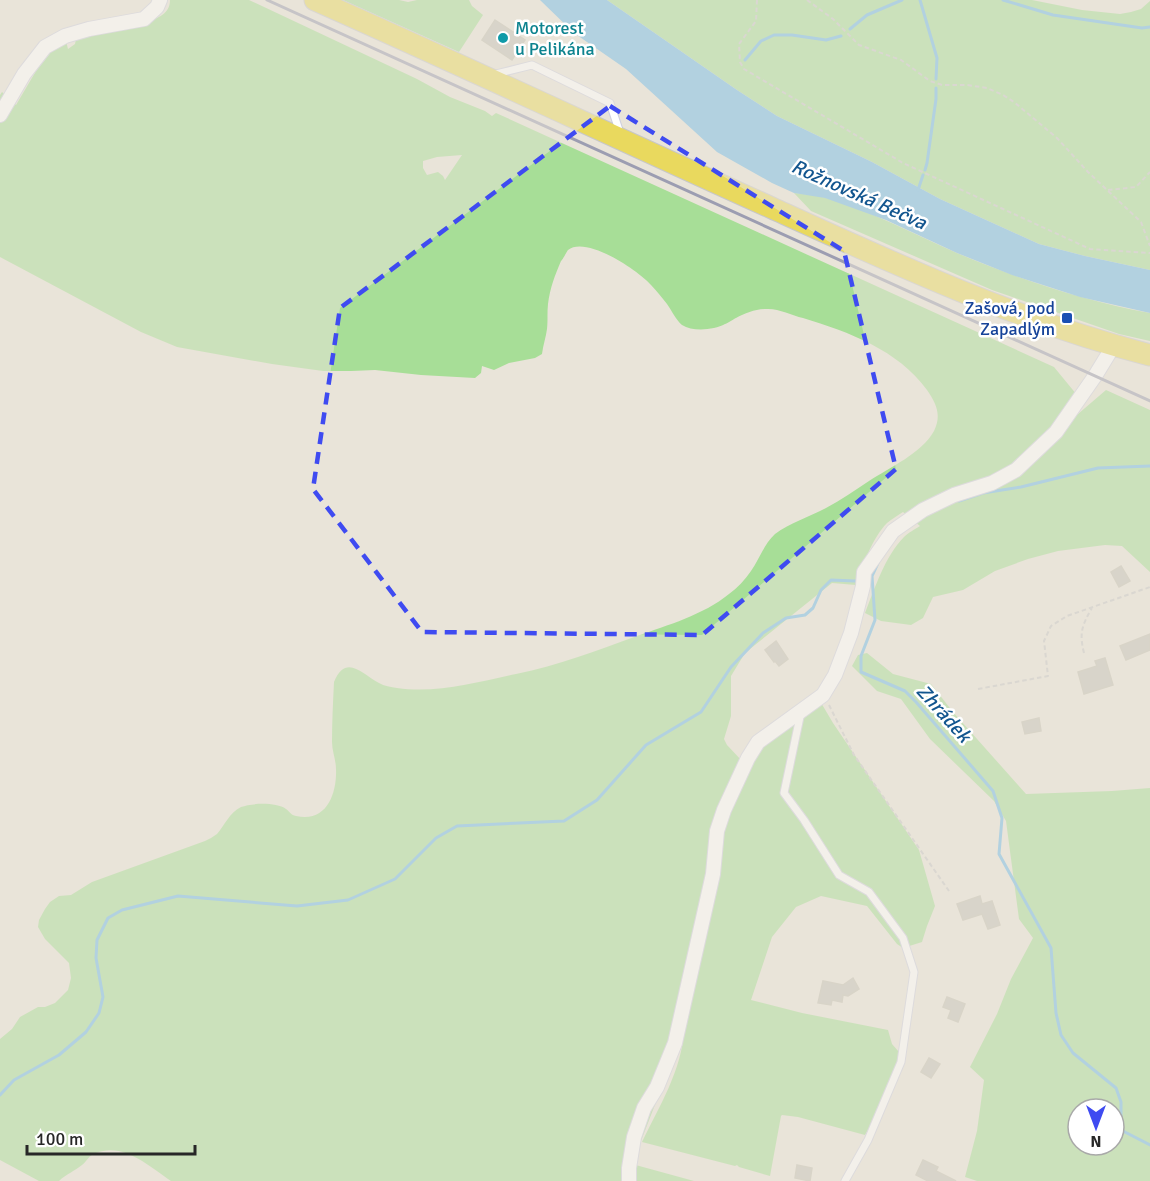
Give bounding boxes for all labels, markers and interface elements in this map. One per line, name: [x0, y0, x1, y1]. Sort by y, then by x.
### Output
place label: Motorest u Pelikána: [515, 17, 595, 60]
marker: Motorest u Pelikána: [496, 31, 510, 45]
water label: Rožnovská Bečva: [787, 154, 931, 236]
place label: Zašová, pod Zapadlým: [964, 297, 1055, 340]
marker: Zašová, pod Zapadlým: [1060, 311, 1074, 325]
water label: Zhrádek: [911, 679, 978, 749]
north arrow: [1066, 1097, 1126, 1157]
scale bar: [27, 1118, 195, 1156]
text: 100 m: [36, 1128, 83, 1150]
text: N: [1090, 1131, 1102, 1151]

